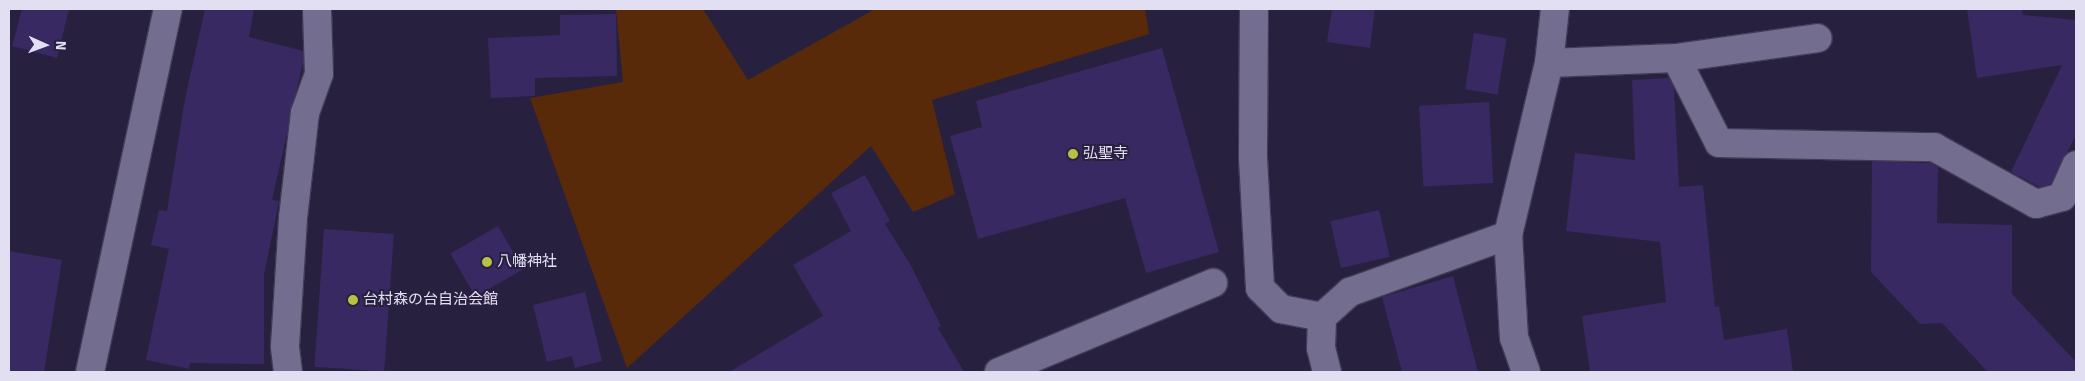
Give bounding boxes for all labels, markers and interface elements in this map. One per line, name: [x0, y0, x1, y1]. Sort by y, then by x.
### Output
north arrow: [20, 20, 70, 70]
text: N: [52, 41, 69, 50]
place label: 弘聖寺: [1083, 145, 1128, 163]
marker: 弘聖寺: [1067, 148, 1079, 160]
place label: 八幡神社: [497, 253, 557, 271]
marker: 八幡神社: [481, 256, 493, 268]
place label: 台村森の台自治会館: [363, 291, 498, 309]
marker: 台村森の台自治会館: [347, 294, 359, 306]

